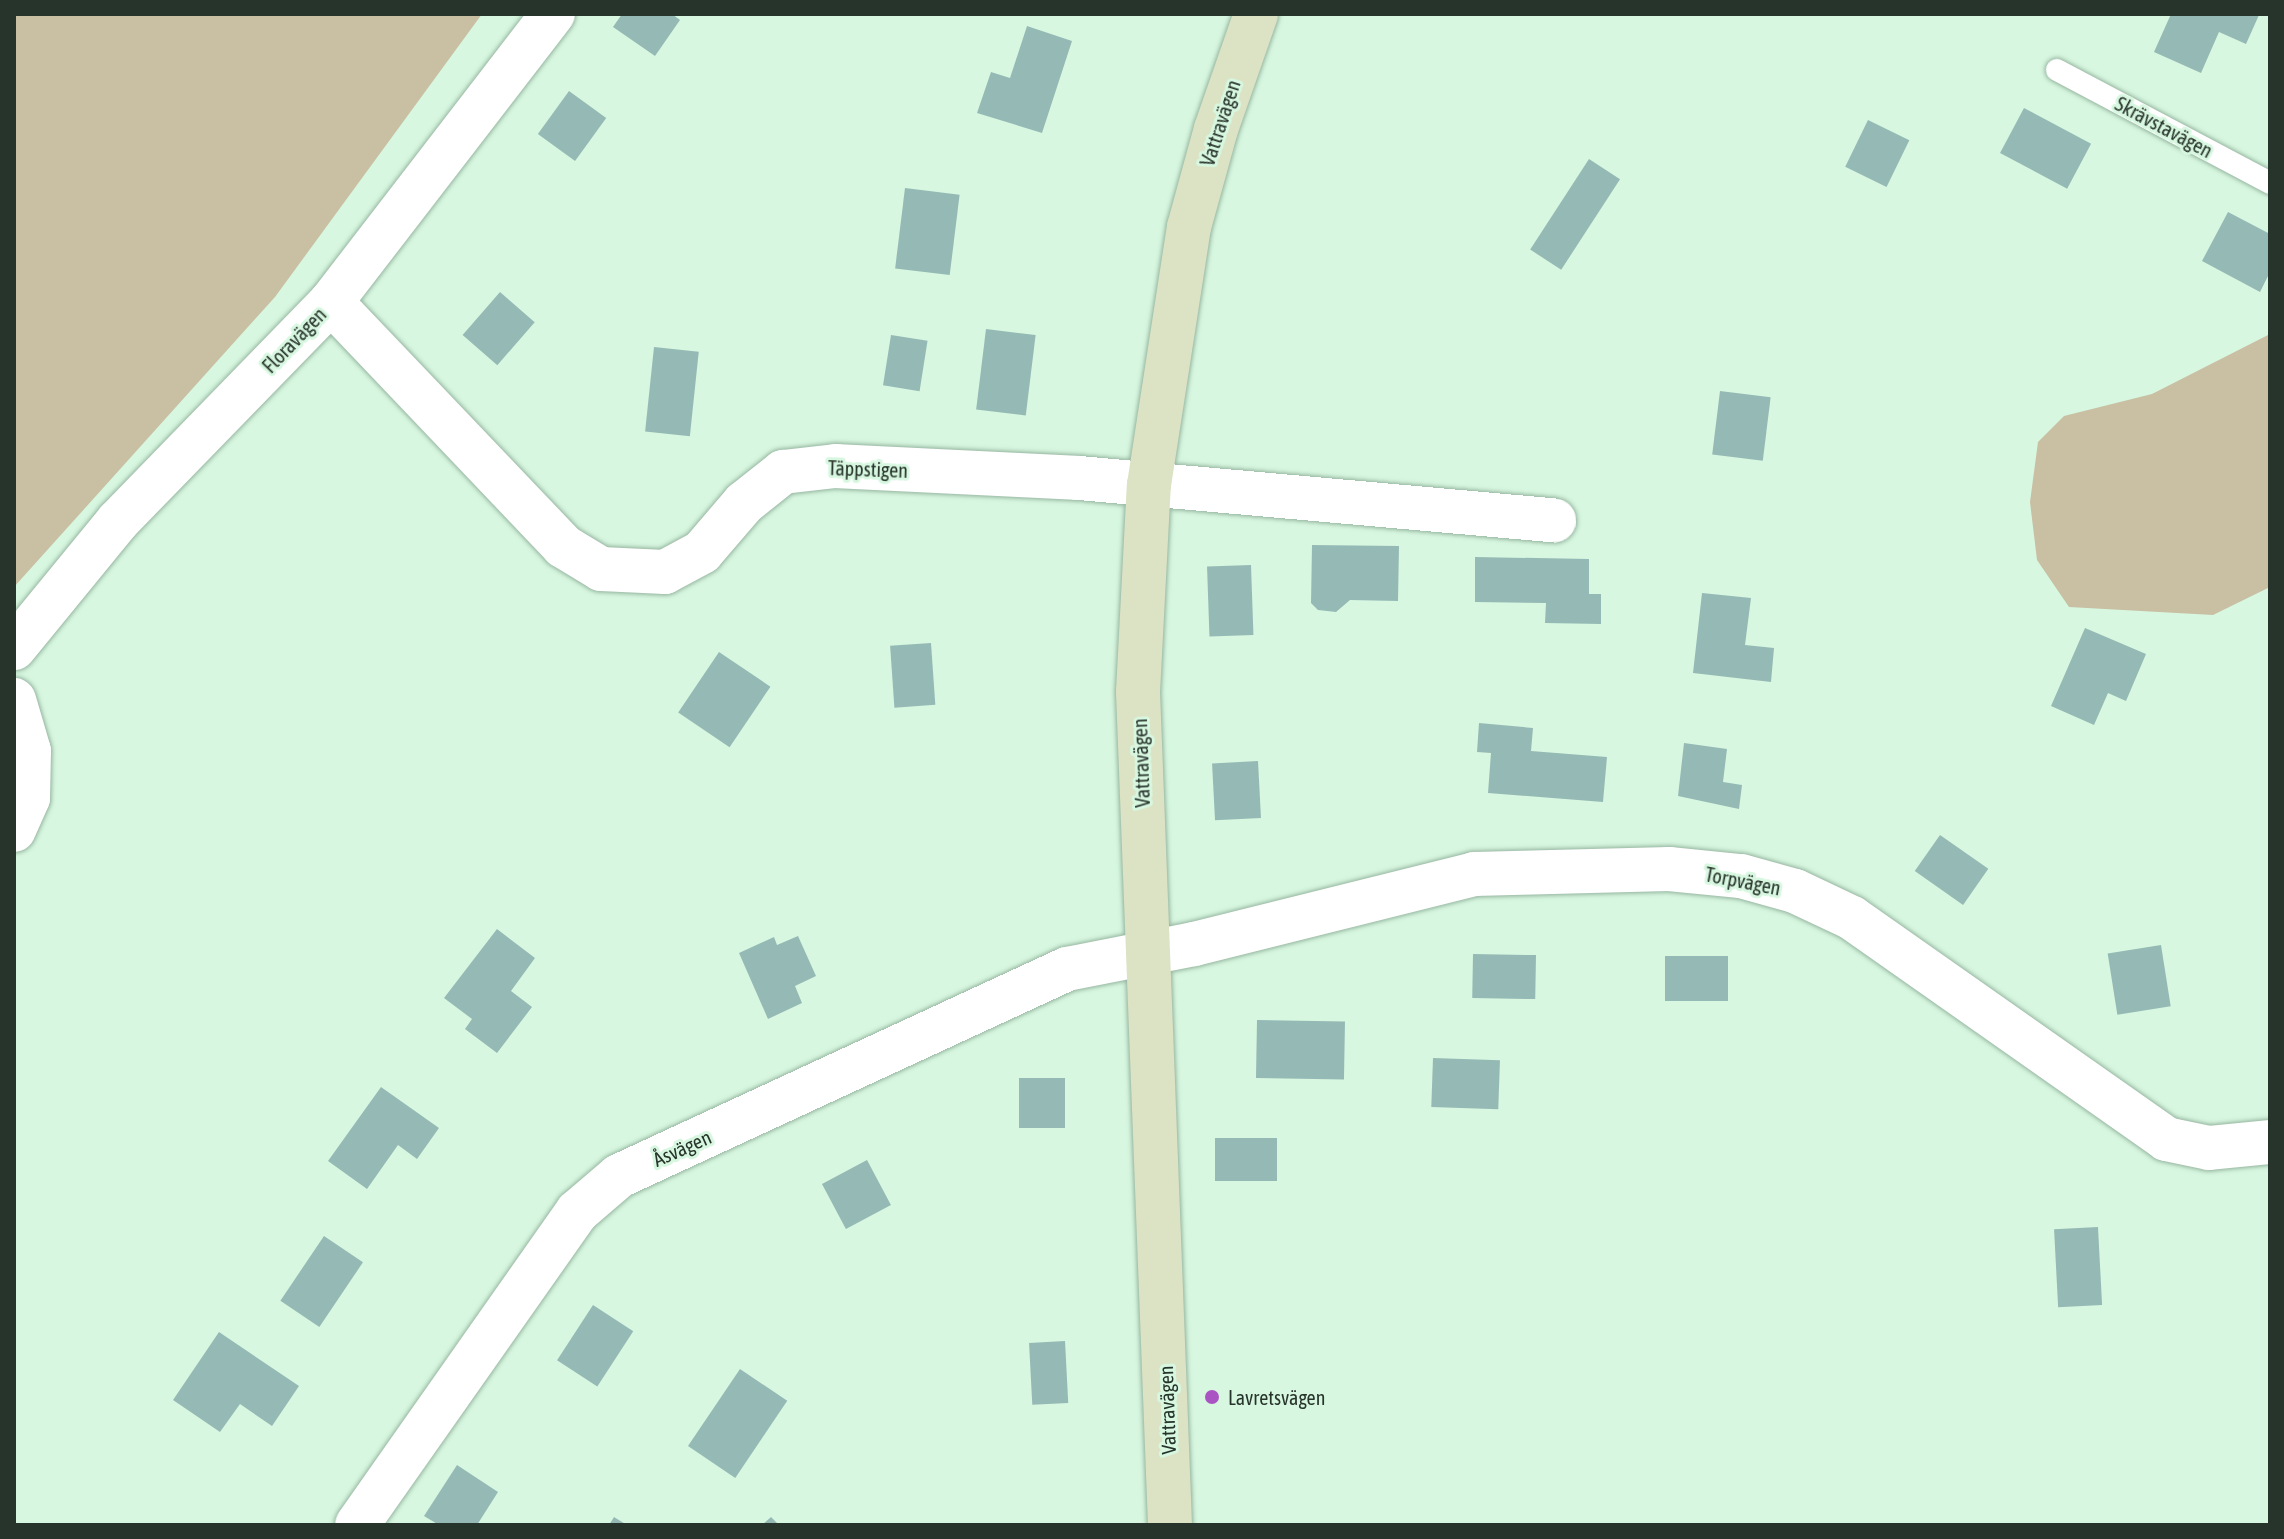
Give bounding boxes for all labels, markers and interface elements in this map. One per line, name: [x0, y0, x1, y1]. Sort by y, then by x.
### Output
street label: Vattravägen: [1195, 77, 1245, 169]
street label: Skrävstavägen: [2111, 91, 2217, 163]
street label: Floravägen: [257, 302, 331, 378]
street label: Täppstigen: [828, 456, 908, 482]
street label: Vattravägen: [1127, 718, 1155, 808]
street label: Torpvägen: [1703, 862, 1783, 900]
street label: Åsvägen: [649, 1125, 715, 1171]
street label: Vattravägen: [1153, 1365, 1181, 1455]
place label: Lavretsvägen: [1228, 1385, 1325, 1409]
marker: Lavretsvägen: [1203, 1388, 1221, 1406]

